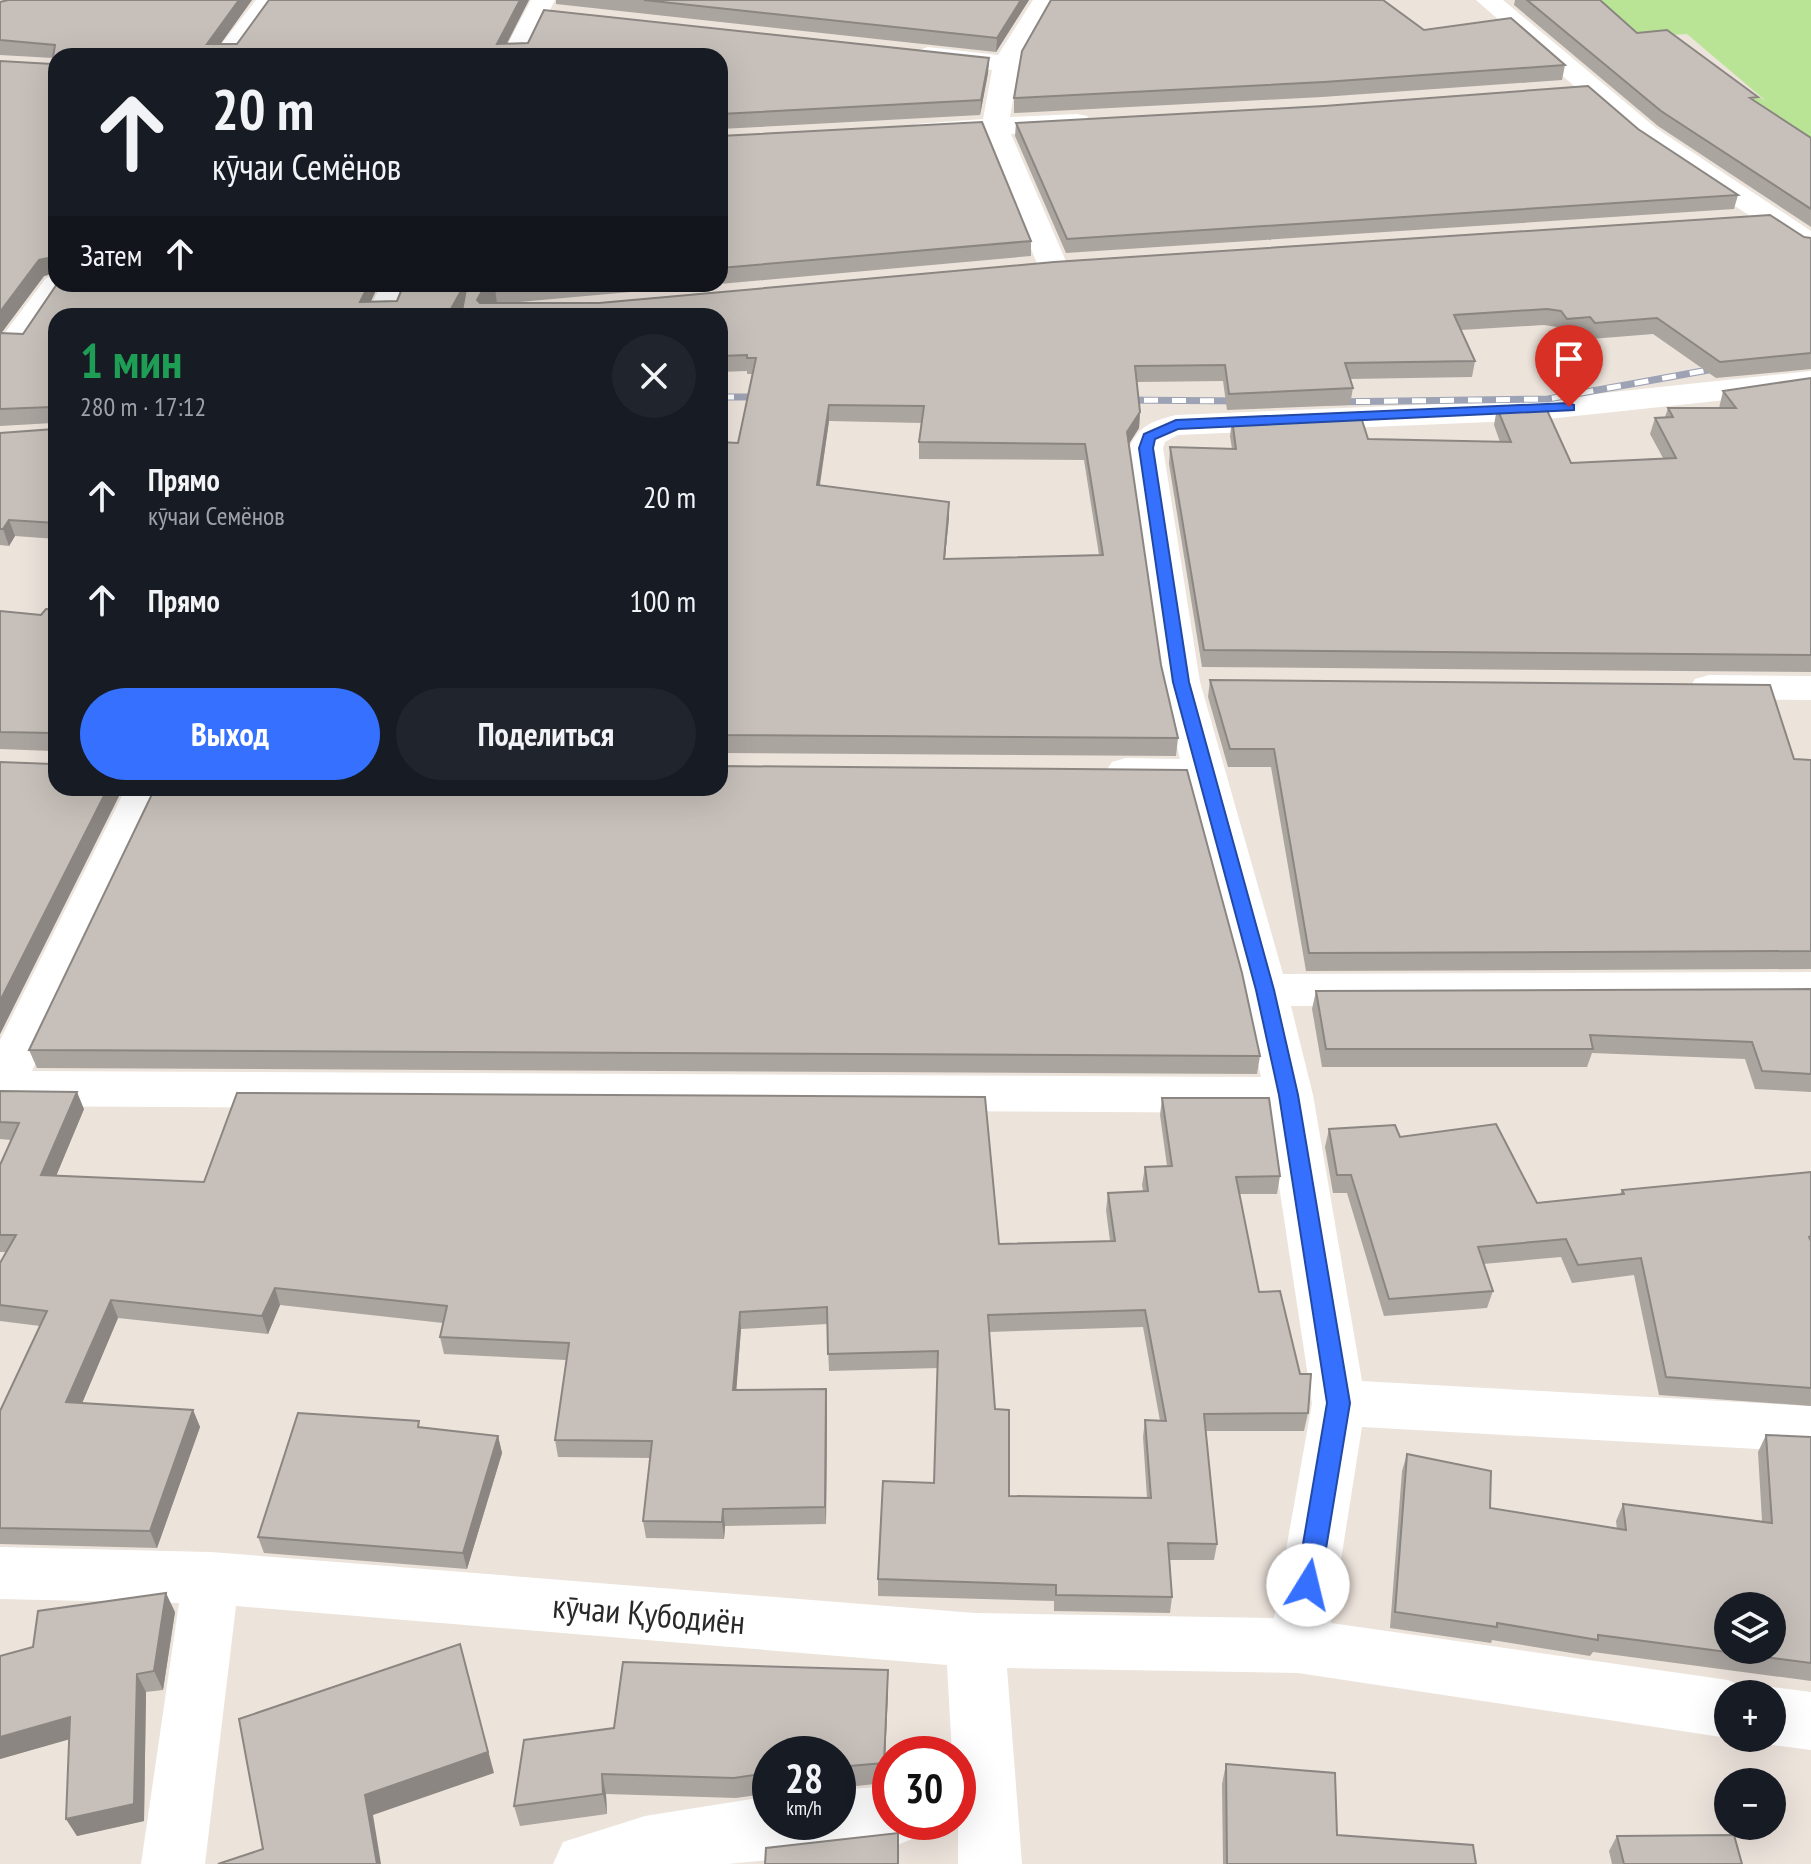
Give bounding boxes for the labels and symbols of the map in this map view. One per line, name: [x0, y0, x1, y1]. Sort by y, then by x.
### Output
pin: [1535, 325, 1603, 407]
position arrow: [1266, 1543, 1350, 1627]
street label: кӯчаи Қубодиён: [551, 1583, 747, 1643]
speed limit sign: 30: [872, 1736, 976, 1840]

